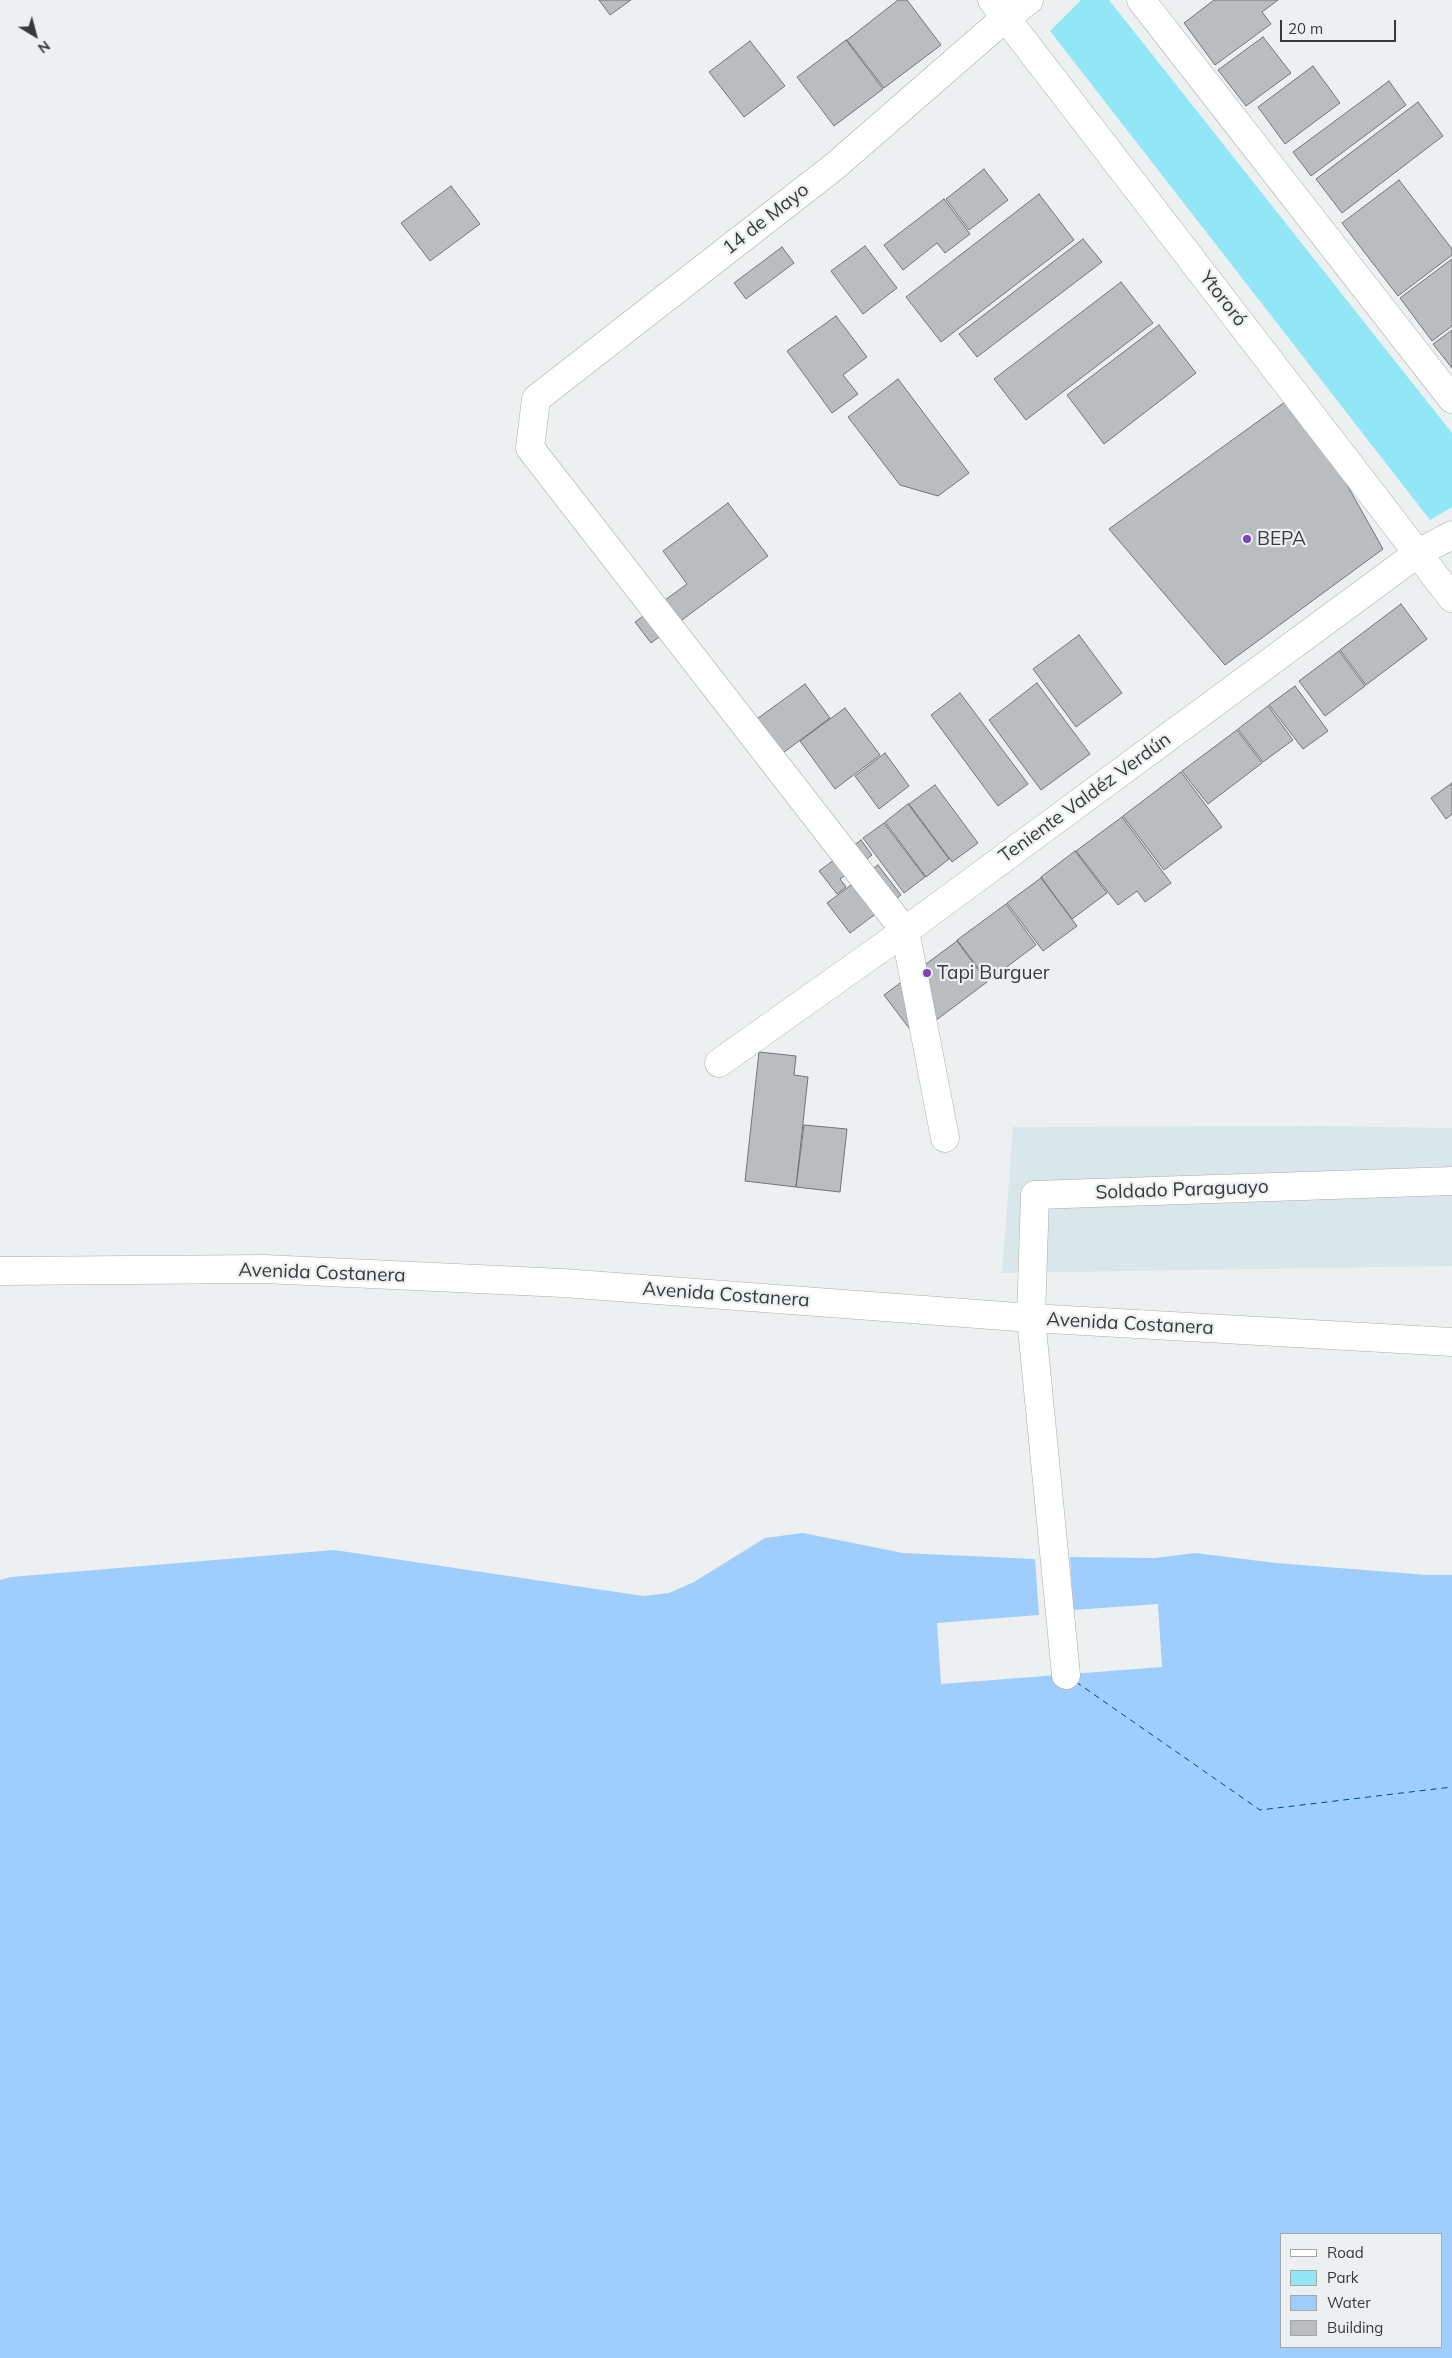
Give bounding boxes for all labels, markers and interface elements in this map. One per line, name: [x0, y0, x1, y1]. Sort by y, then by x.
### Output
north arrow: [10, 10, 60, 60]
scale bar: [1282, 10, 1398, 42]
text: 20 m: [1288, 19, 1323, 38]
text: N: [34, 37, 54, 57]
street label: 14 de Mayo: [718, 178, 814, 260]
street label: Ytororó: [1194, 267, 1252, 331]
place label: BEPA: [1257, 528, 1306, 550]
marker: BEPA: [1241, 533, 1253, 545]
street label: Teniente Valdéz Verdún: [995, 728, 1175, 868]
place label: Tapi Burguer: [937, 962, 1050, 984]
marker: Tapi Burguer: [921, 967, 933, 979]
street label: Soldado Paraguayo: [1095, 1176, 1269, 1204]
street label: Avenida Costanera: [238, 1259, 406, 1287]
street label: Avenida Costanera: [642, 1278, 810, 1312]
street label: Avenida Costanera: [1046, 1308, 1214, 1340]
legend: [1280, 2233, 1442, 2348]
text: Road: [1327, 2243, 1364, 2262]
text: Park: [1327, 2268, 1359, 2287]
text: Water: [1327, 2293, 1371, 2312]
text: Building: [1327, 2318, 1383, 2337]

